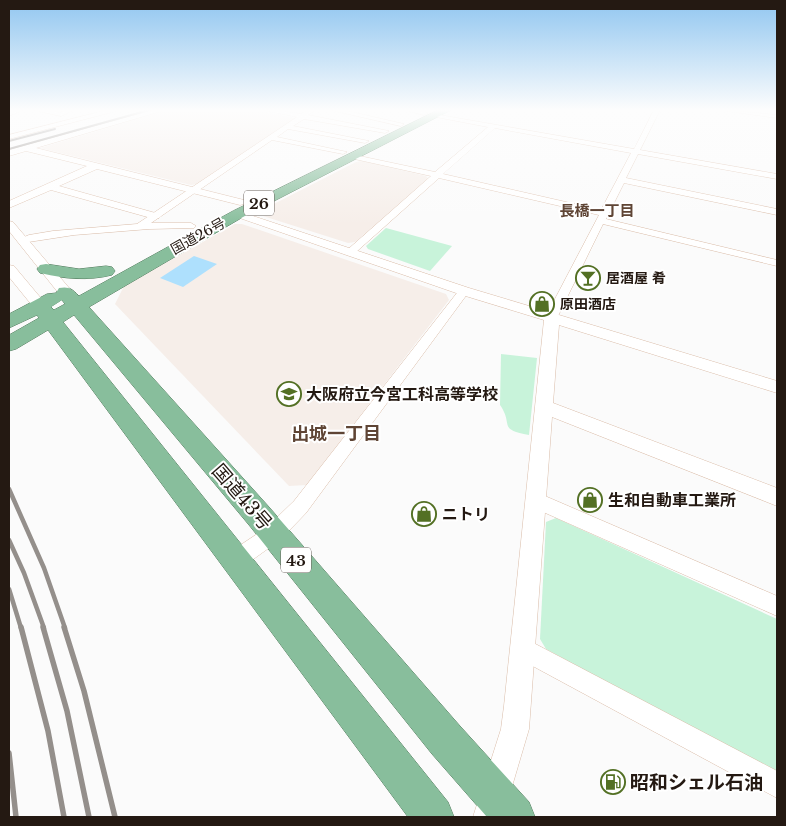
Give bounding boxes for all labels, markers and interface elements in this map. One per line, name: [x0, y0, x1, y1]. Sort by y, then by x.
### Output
road number: 26: [244, 190, 274, 216]
district label: 長橋一丁目: [559, 201, 635, 220]
street label: 国道26号: [168, 214, 228, 258]
bar icon: 居酒屋 肴: [575, 265, 601, 291]
place label: 居酒屋 肴: [606, 269, 666, 287]
shop icon: 原田酒店: [529, 291, 555, 317]
place label: 原田酒店: [560, 295, 616, 313]
school or university icon: 大阪府立今宮工科高等学校: [276, 381, 302, 407]
place label: 大阪府立今宮工科高等学校: [306, 384, 498, 404]
district label: 出城一丁目: [291, 423, 381, 445]
street label: 国道43号: [207, 459, 277, 535]
shop icon: 生和自動車工業所: [577, 487, 603, 513]
place label: 生和自動車工業所: [608, 490, 736, 510]
shop icon: ニトリ: [411, 501, 437, 527]
place label: ニトリ: [442, 504, 490, 524]
road number: 43: [281, 548, 311, 572]
fuel station icon: 昭和シェル石油: [600, 769, 626, 795]
place label: 昭和シェル石油: [630, 771, 763, 794]

